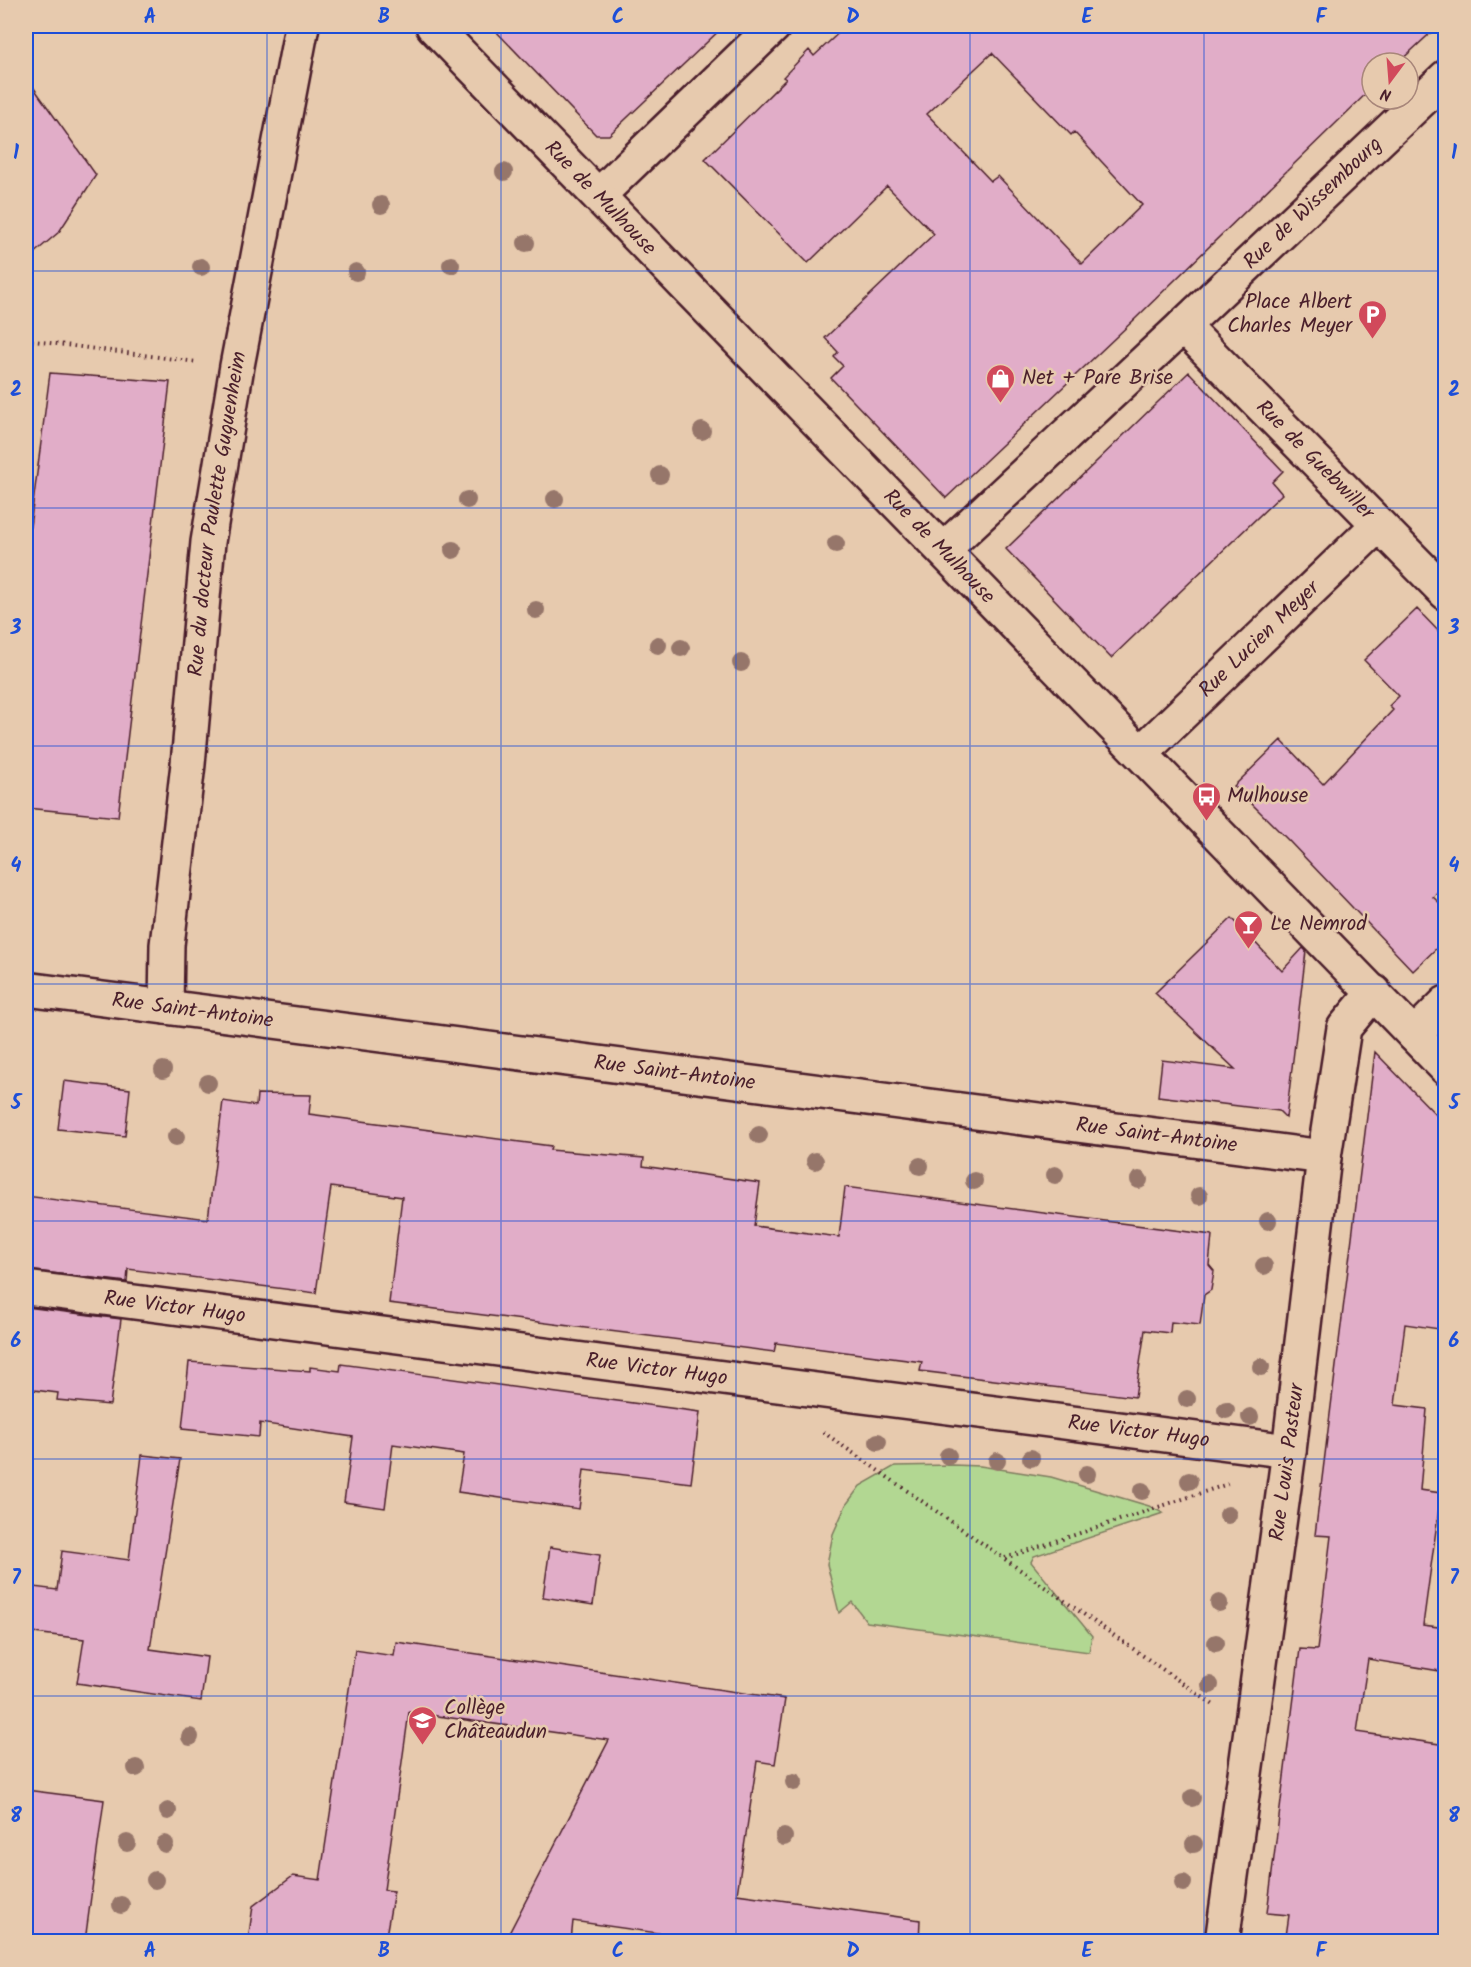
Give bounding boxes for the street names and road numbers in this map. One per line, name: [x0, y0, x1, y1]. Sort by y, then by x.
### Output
street label: Rue de Wissembourg: [1235, 129, 1390, 278]
street label: Rue de Mulhouse: [536, 133, 665, 264]
street label: Rue du docteur Paulette Guguenheim: [179, 349, 256, 678]
street label: Rue de Guebwiller: [1248, 392, 1383, 529]
street label: Rue de Mulhouse: [875, 481, 1003, 612]
street label: Rue Lucien Meyer: [1191, 572, 1328, 706]
street label: Rue Saint-Antoine: [110, 984, 276, 1037]
street label: Rue Saint-Antoine: [592, 1046, 758, 1100]
street label: Rue Saint-Antoine: [1074, 1109, 1240, 1162]
street label: Rue Victor Hugo: [102, 1282, 248, 1333]
street label: Rue Victor Hugo: [584, 1344, 730, 1395]
street label: Rue Louis Pasteur: [1260, 1381, 1314, 1543]
street label: Rue Victor Hugo: [1066, 1406, 1212, 1457]

